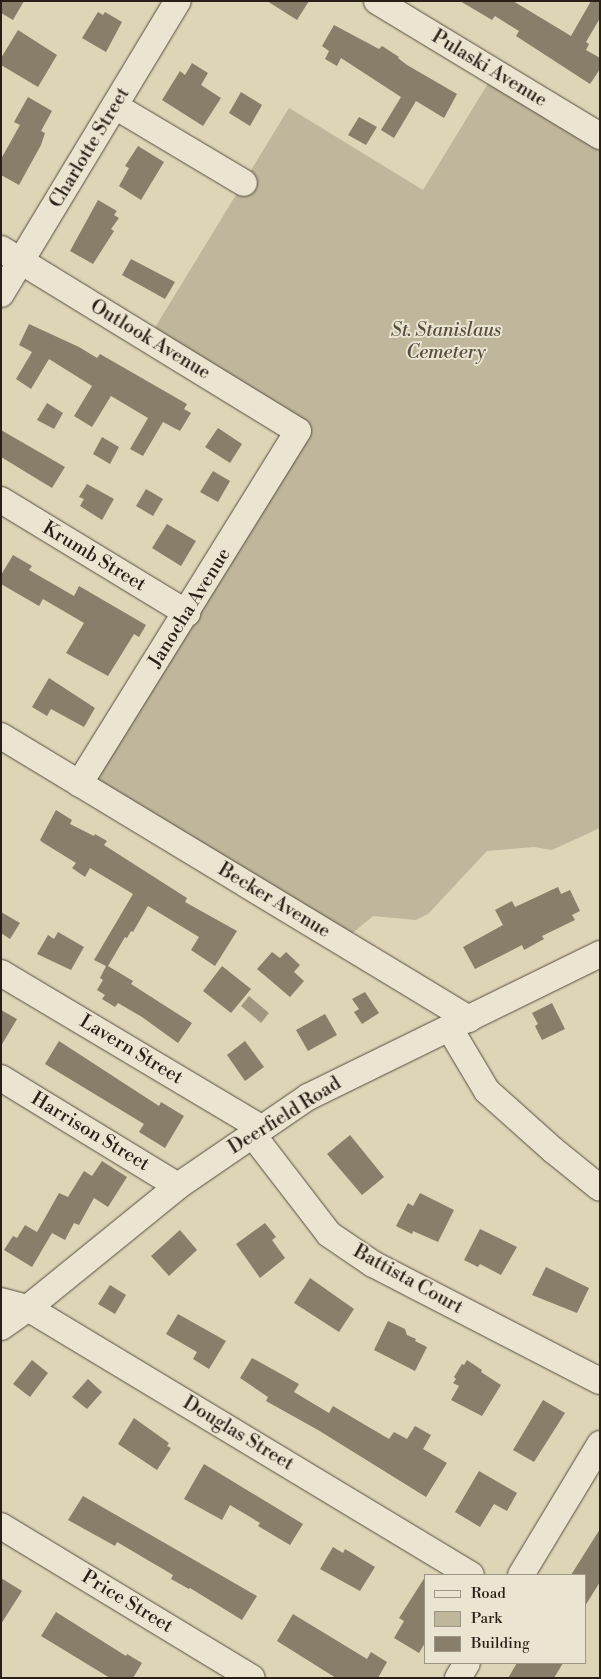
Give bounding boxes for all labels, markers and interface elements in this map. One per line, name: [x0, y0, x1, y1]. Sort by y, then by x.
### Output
street label: Pulaski Avenue: [427, 26, 551, 112]
street label: Charlotte Street: [45, 84, 135, 212]
street label: Outlook Avenue: [86, 295, 214, 385]
park label: St. Stanislaus Cemetery: [391, 320, 501, 364]
street label: Krumb Street: [38, 517, 150, 597]
street label: Janocha Avenue: [144, 544, 236, 672]
street label: Becker Avenue: [214, 859, 334, 943]
street label: Lavern Street: [75, 1010, 187, 1090]
street label: Deerfield Road: [225, 1072, 345, 1160]
street label: Harrison Street: [27, 1088, 153, 1176]
street label: Battista Court: [349, 1241, 467, 1319]
street label: Douglas Street: [178, 1392, 298, 1476]
street label: Price Street: [77, 1566, 177, 1638]
legend: [424, 1574, 586, 1664]
text: Road: [471, 1584, 506, 1603]
text: Park: [471, 1609, 502, 1628]
text: Building: [471, 1634, 530, 1653]

